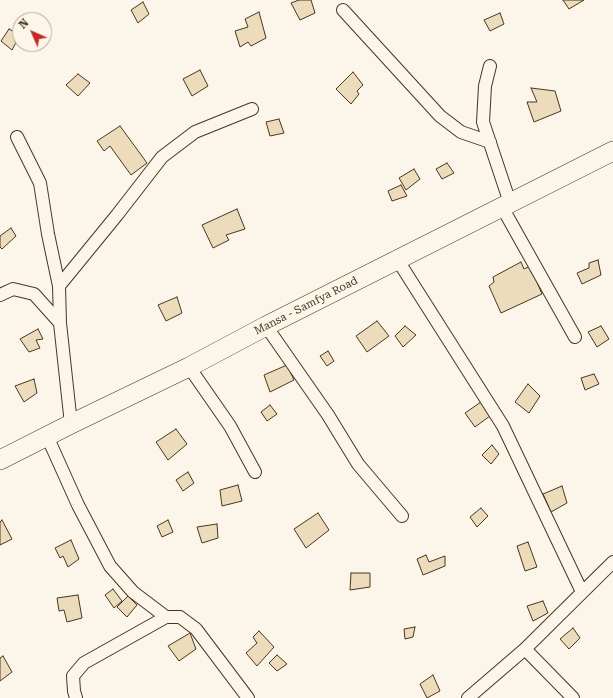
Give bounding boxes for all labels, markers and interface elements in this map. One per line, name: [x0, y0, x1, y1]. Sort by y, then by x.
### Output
north arrow: [12, 12, 52, 52]
text: N: [16, 16, 31, 31]
street label: Mansa - Samfya Road: [252, 274, 360, 338]

